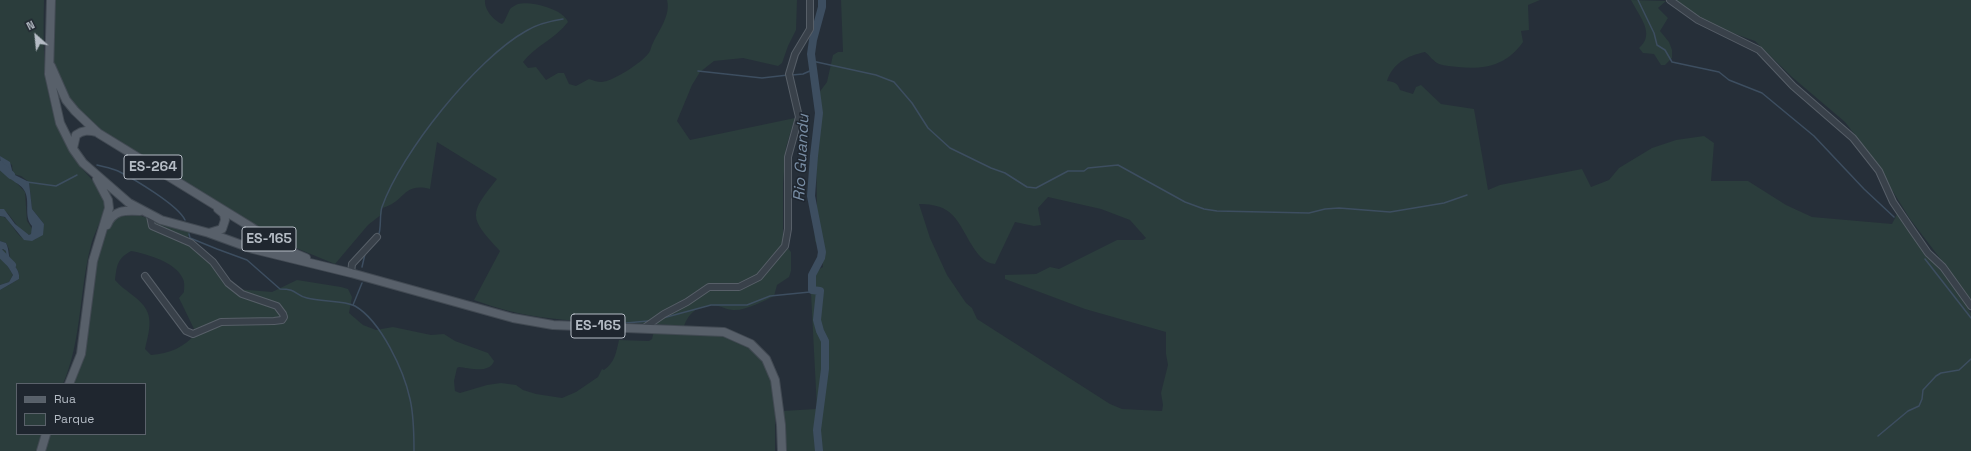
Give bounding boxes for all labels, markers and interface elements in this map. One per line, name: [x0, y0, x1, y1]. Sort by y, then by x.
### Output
north arrow: [16, 16, 56, 56]
text: N: [24, 17, 37, 33]
water label: Rio Guandu: [790, 114, 814, 202]
road number: ES-264: [124, 155, 182, 179]
road number: ES-165: [242, 227, 296, 251]
road number: ES-165: [571, 314, 625, 338]
legend: [16, 383, 146, 435]
text: Rua: [54, 391, 76, 407]
text: Parque: [54, 411, 94, 427]

